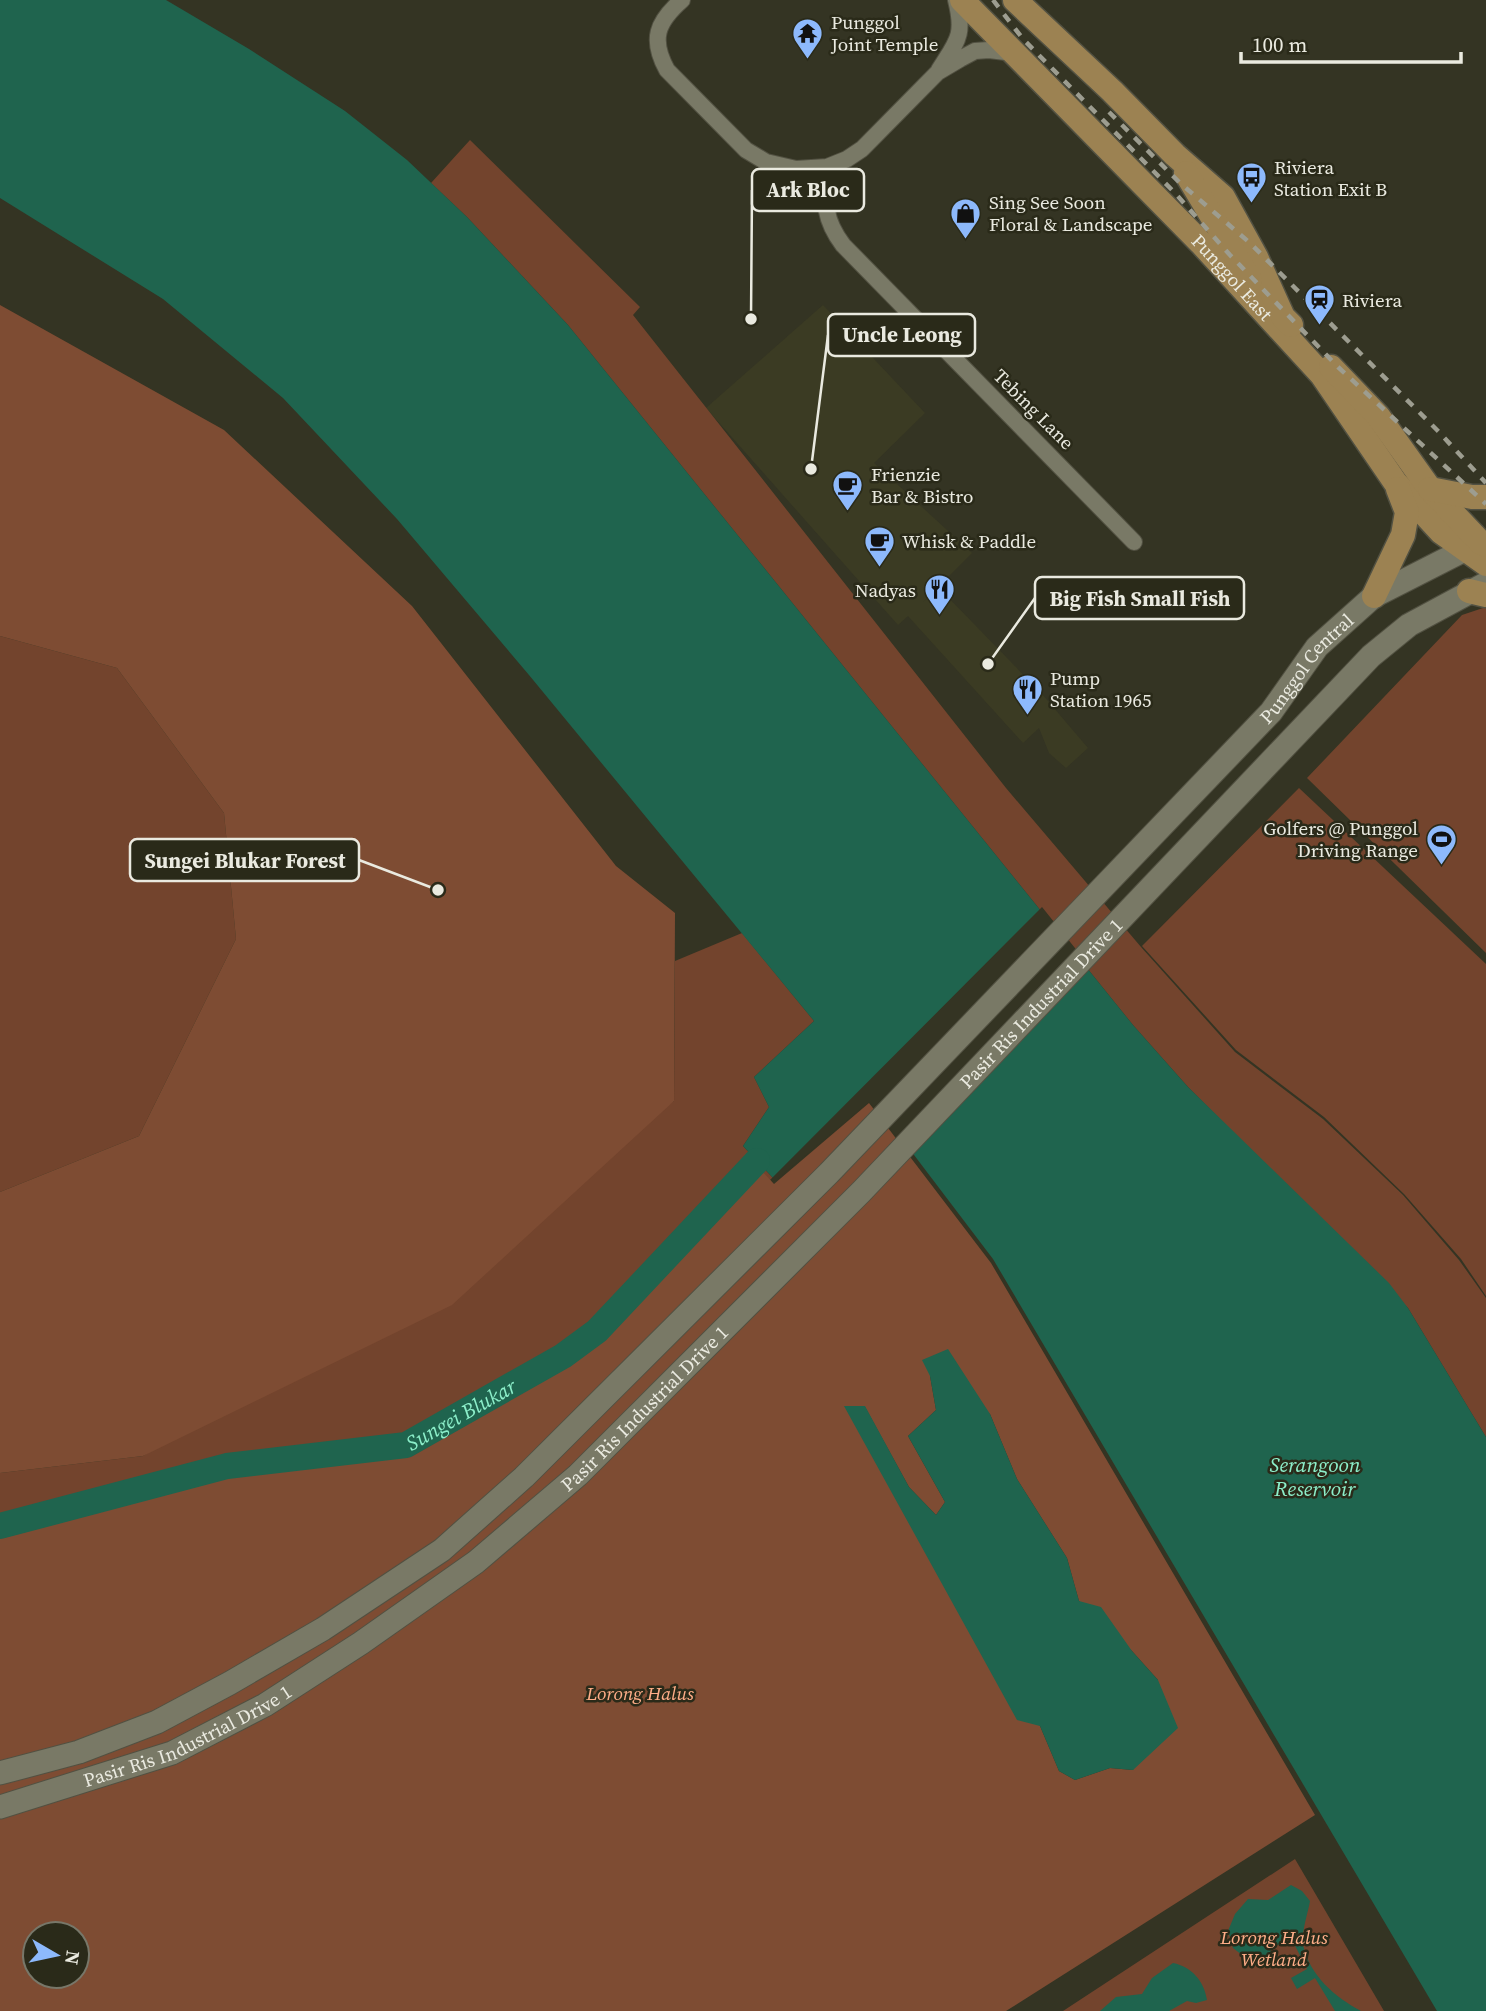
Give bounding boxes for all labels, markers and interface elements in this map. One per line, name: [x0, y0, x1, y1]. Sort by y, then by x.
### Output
place label: Punggol Joint Temple: [830, 9, 938, 57]
temple icon: Punggol Joint Temple: [791, 16, 825, 60]
scale bar: [1241, 21, 1462, 65]
text: 100 m: [1252, 30, 1307, 59]
place label: Riviera Station Exit B: [1274, 154, 1387, 202]
bus stop icon: Riviera Station Exit B: [1234, 161, 1268, 205]
callout: Ark Bloc: [752, 169, 864, 211]
text: Ark Bloc: [766, 175, 850, 204]
place label: Sing See Soon Floral & Landscape: [989, 189, 1153, 237]
shop icon: Sing See Soon Floral & Landscape: [949, 196, 983, 240]
street label: Punggol East: [1186, 228, 1279, 327]
station icon: Riviera: [1302, 283, 1336, 327]
place label: Riviera: [1342, 287, 1403, 313]
callout: Uncle Leong: [828, 314, 975, 356]
text: Uncle Leong: [842, 320, 962, 349]
street label: Tebing Lane: [988, 363, 1080, 455]
place label: Frienzie Bar & Bistro: [871, 461, 973, 509]
cafe icon: Frienzie Bar & Bistro: [831, 468, 865, 512]
cafe icon: Whisk & Paddle: [862, 524, 896, 568]
place label: Whisk & Paddle: [902, 528, 1036, 554]
restaurant icon: Nadyas: [922, 573, 956, 617]
place label: Nadyas: [855, 577, 916, 603]
callout: Big Fish Small Fish: [1035, 577, 1244, 619]
text: Big Fish Small Fish: [1049, 584, 1231, 613]
street label: Punggol Central: [1254, 607, 1359, 729]
place label: Pump Station 1965: [1050, 665, 1152, 713]
restaurant icon: Pump Station 1965: [1010, 672, 1044, 716]
place label: Golfers @ Punggol Driving Range: [1263, 815, 1418, 863]
sports icon: Golfers @ Punggol Driving Range: [1424, 822, 1458, 866]
callout: Sungei Blukar Forest: [130, 839, 359, 881]
text: Sungei Blukar Forest: [144, 846, 346, 875]
street label: Pasir Ris Industrial Drive 1: [953, 912, 1128, 1094]
street label: Pasir Ris Industrial Drive 1: [555, 1319, 734, 1497]
water label: Sungei Blukar: [400, 1371, 522, 1457]
water label: Serangoon Reservoir: [1270, 1450, 1361, 1503]
street label: Pasir Ris Industrial Drive 1: [80, 1678, 296, 1793]
park label: Lorong Halus: [585, 1680, 694, 1706]
north arrow: [21, 1920, 91, 1990]
park label: Lorong Halus Wetland: [1219, 1924, 1328, 1972]
text: N: [59, 1949, 87, 1967]

